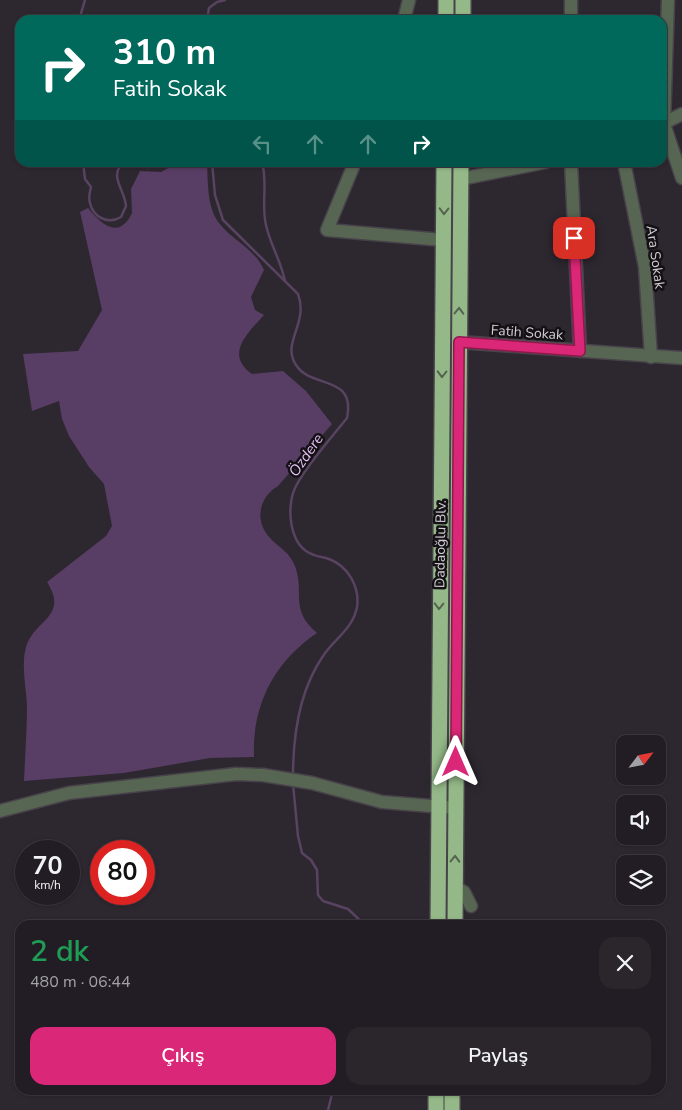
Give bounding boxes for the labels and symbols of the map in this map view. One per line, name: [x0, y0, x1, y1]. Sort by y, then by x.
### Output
one-way arrow: [438, 207, 449, 215]
pin: [553, 217, 595, 259]
street label: Ara Sokak: [642, 224, 669, 291]
one-way arrow: [454, 307, 464, 315]
street label: Fatih Sokak: [490, 321, 565, 345]
one-way arrow: [437, 370, 447, 378]
water label: Özdere: [284, 429, 328, 481]
street label: Dadaoğlu Blv.: [430, 500, 451, 588]
one-way arrow: [434, 602, 444, 610]
position arrow: [429, 735, 481, 787]
north arrow: [616, 735, 666, 785]
speed limit sign: 80: [90, 840, 155, 905]
one-way arrow: [450, 855, 461, 863]

